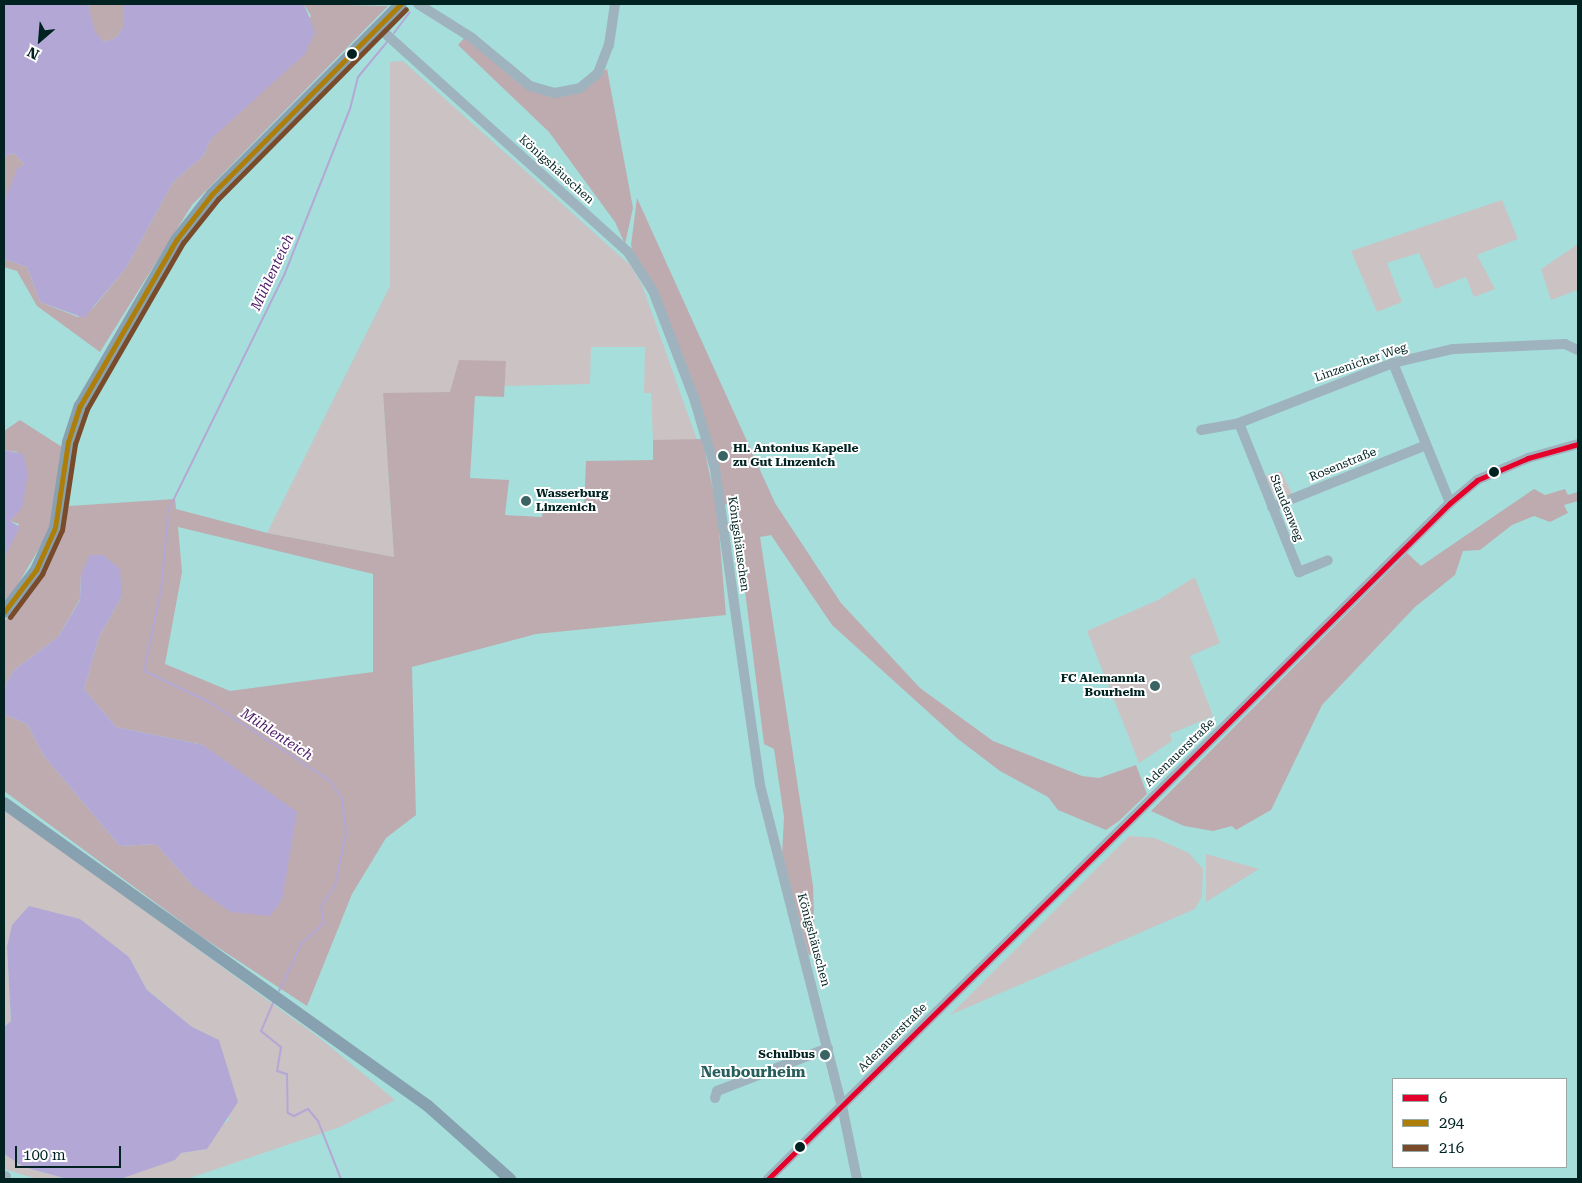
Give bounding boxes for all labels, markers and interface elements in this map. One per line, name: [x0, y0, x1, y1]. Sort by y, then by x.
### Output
north arrow: [15, 15, 65, 65]
text: N: [25, 44, 42, 63]
unlabelled marker: [347, 49, 357, 59]
street label: Königshäuschen: [516, 133, 596, 207]
water label: Mühlenteich: [247, 231, 297, 313]
street label: Linzenicher Weg: [1313, 340, 1409, 386]
place label: Hl. Antonius Kapelle zu Gut Linzenich: [733, 442, 859, 470]
street label: Rosenstraße: [1307, 445, 1379, 485]
marker: Hl. Antonius Kapelle zu Gut Linzenich: [717, 450, 729, 462]
unlabelled marker: [1489, 467, 1499, 477]
street label: Staudenweg: [1266, 473, 1306, 543]
place label: Wasserburg Linzenich: [536, 487, 608, 515]
marker: Wasserburg Linzenich: [520, 495, 532, 507]
street label: Königshäuschen: [724, 495, 752, 593]
place label: FC Alemannia Bourheim: [1061, 672, 1145, 700]
marker: FC Alemannia Bourheim: [1149, 680, 1161, 692]
water label: Mühlenteich: [238, 705, 316, 763]
street label: Adenauerstraße: [1142, 716, 1218, 790]
street label: Königshäuschen: [794, 892, 832, 988]
street label: Adenauerstraße: [856, 1001, 930, 1075]
place label: Schulbus: [758, 1048, 815, 1062]
marker: Schulbus: [819, 1049, 831, 1061]
district label: Neubourheim: [701, 1064, 805, 1082]
legend: [1392, 1078, 1567, 1168]
text: 6: [1439, 1089, 1447, 1107]
text: 294: [1439, 1114, 1464, 1132]
scale bar: [18, 1136, 124, 1168]
text: 216: [1439, 1139, 1464, 1157]
unlabelled marker: [795, 1142, 805, 1152]
text: 100 m: [23, 1146, 66, 1164]

